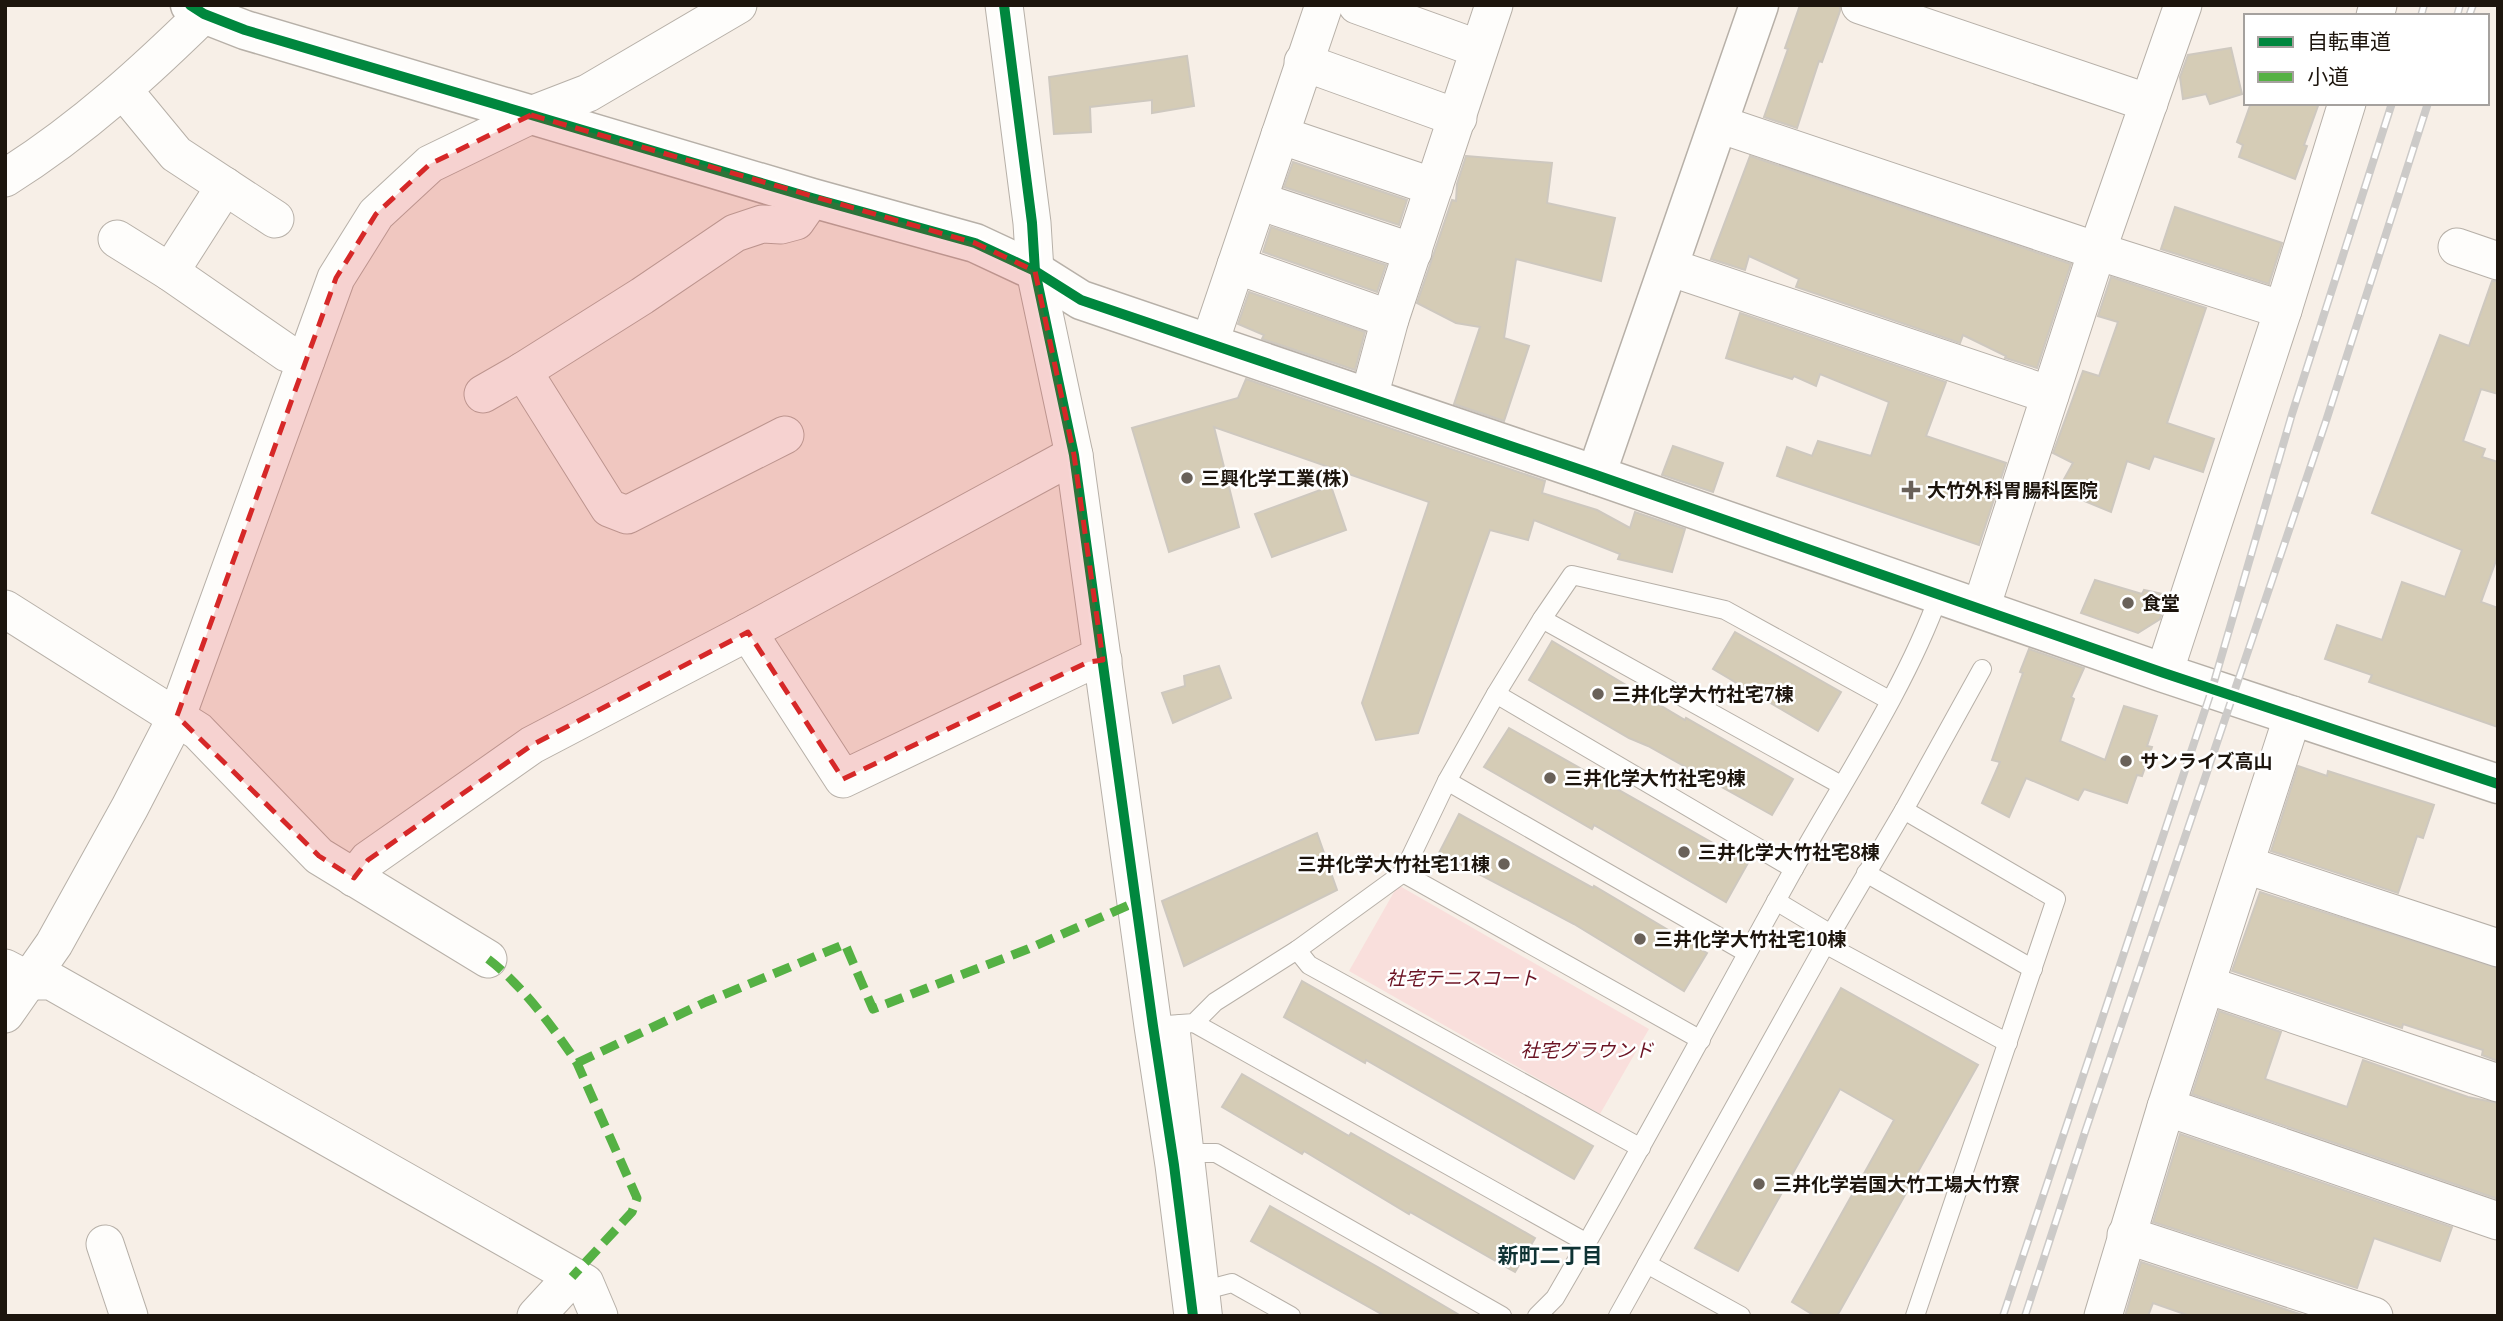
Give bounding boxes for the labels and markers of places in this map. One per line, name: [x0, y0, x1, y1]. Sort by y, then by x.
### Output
place label: 三興化学工業(株): [1201, 465, 1349, 491]
marker: 三興化学工業(株): [1179, 470, 1195, 486]
place label: 大竹外科胃腸科医院: [1927, 477, 2098, 503]
marker: 大竹外科胃腸科医院: [1901, 480, 1921, 500]
place label: 食堂: [2142, 590, 2180, 616]
marker: 食堂: [2120, 595, 2136, 611]
place label: 三井化学大竹社宅7棟: [1612, 681, 1794, 707]
marker: 三井化学大竹社宅7棟: [1590, 686, 1606, 702]
place label: サンライズ高山: [2140, 748, 2272, 774]
marker: サンライズ高山: [2118, 753, 2134, 769]
place label: 三井化学大竹社宅9棟: [1564, 765, 1746, 791]
marker: 三井化学大竹社宅9棟: [1542, 770, 1558, 786]
place label: 三井化学大竹社宅8棟: [1698, 839, 1880, 865]
marker: 三井化学大竹社宅8棟: [1676, 844, 1692, 860]
place label: 三井化学大竹社宅11棟: [1298, 851, 1490, 877]
marker: 三井化学大竹社宅11棟: [1496, 856, 1512, 872]
place label: 三井化学大竹社宅10棟: [1654, 926, 1846, 952]
marker: 三井化学大竹社宅10棟: [1632, 931, 1648, 947]
place label: 三井化学岩国大竹工場大竹寮: [1773, 1171, 2020, 1197]
marker: 三井化学岩国大竹工場大竹寮: [1751, 1176, 1767, 1192]

